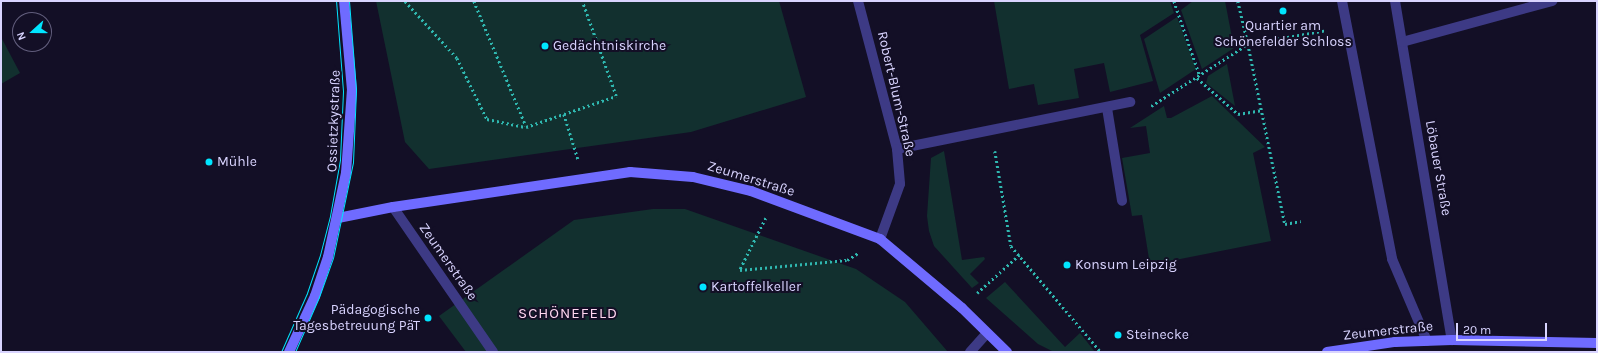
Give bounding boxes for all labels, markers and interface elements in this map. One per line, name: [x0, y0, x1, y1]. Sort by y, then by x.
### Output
marker: Quartier am Schönefelder Schloss: [1278, 6, 1288, 16]
north arrow: [12, 12, 52, 52]
place label: Quartier am Schönefelder Schloss: [1214, 18, 1352, 50]
text: N: [14, 30, 29, 42]
street label: Robert-Blum-Straße: [873, 30, 919, 158]
place label: Gedächtniskirche: [553, 38, 666, 54]
marker: Gedächtniskirche: [540, 41, 550, 51]
street label: Ossietzkystraße: [324, 70, 344, 172]
street label: Löbauer Straße: [1421, 119, 1455, 217]
place label: Mühle: [217, 154, 257, 170]
marker: Mühle: [204, 157, 214, 167]
street label: Zeumerstraße: [705, 158, 797, 200]
street label: Zeumerstraße: [415, 220, 481, 304]
place label: Konsum Leipzig: [1075, 257, 1177, 273]
marker: Konsum Leipzig: [1062, 260, 1072, 270]
place label: Kartoffelkeller: [711, 279, 801, 295]
marker: Kartoffelkeller: [698, 282, 708, 292]
place label: Pädagogische Tagesbetreuung PäT: [293, 302, 420, 334]
district label: SCHÖNEFELD: [518, 305, 618, 323]
marker: Pädagogische Tagesbetreuung PäT: [423, 313, 433, 323]
scale bar: [1458, 315, 1549, 341]
street label: Zeumerstraße: [1342, 318, 1434, 344]
text: 20 m: [1463, 323, 1491, 337]
place label: Steinecke: [1126, 327, 1189, 343]
marker: Steinecke: [1113, 330, 1123, 340]

